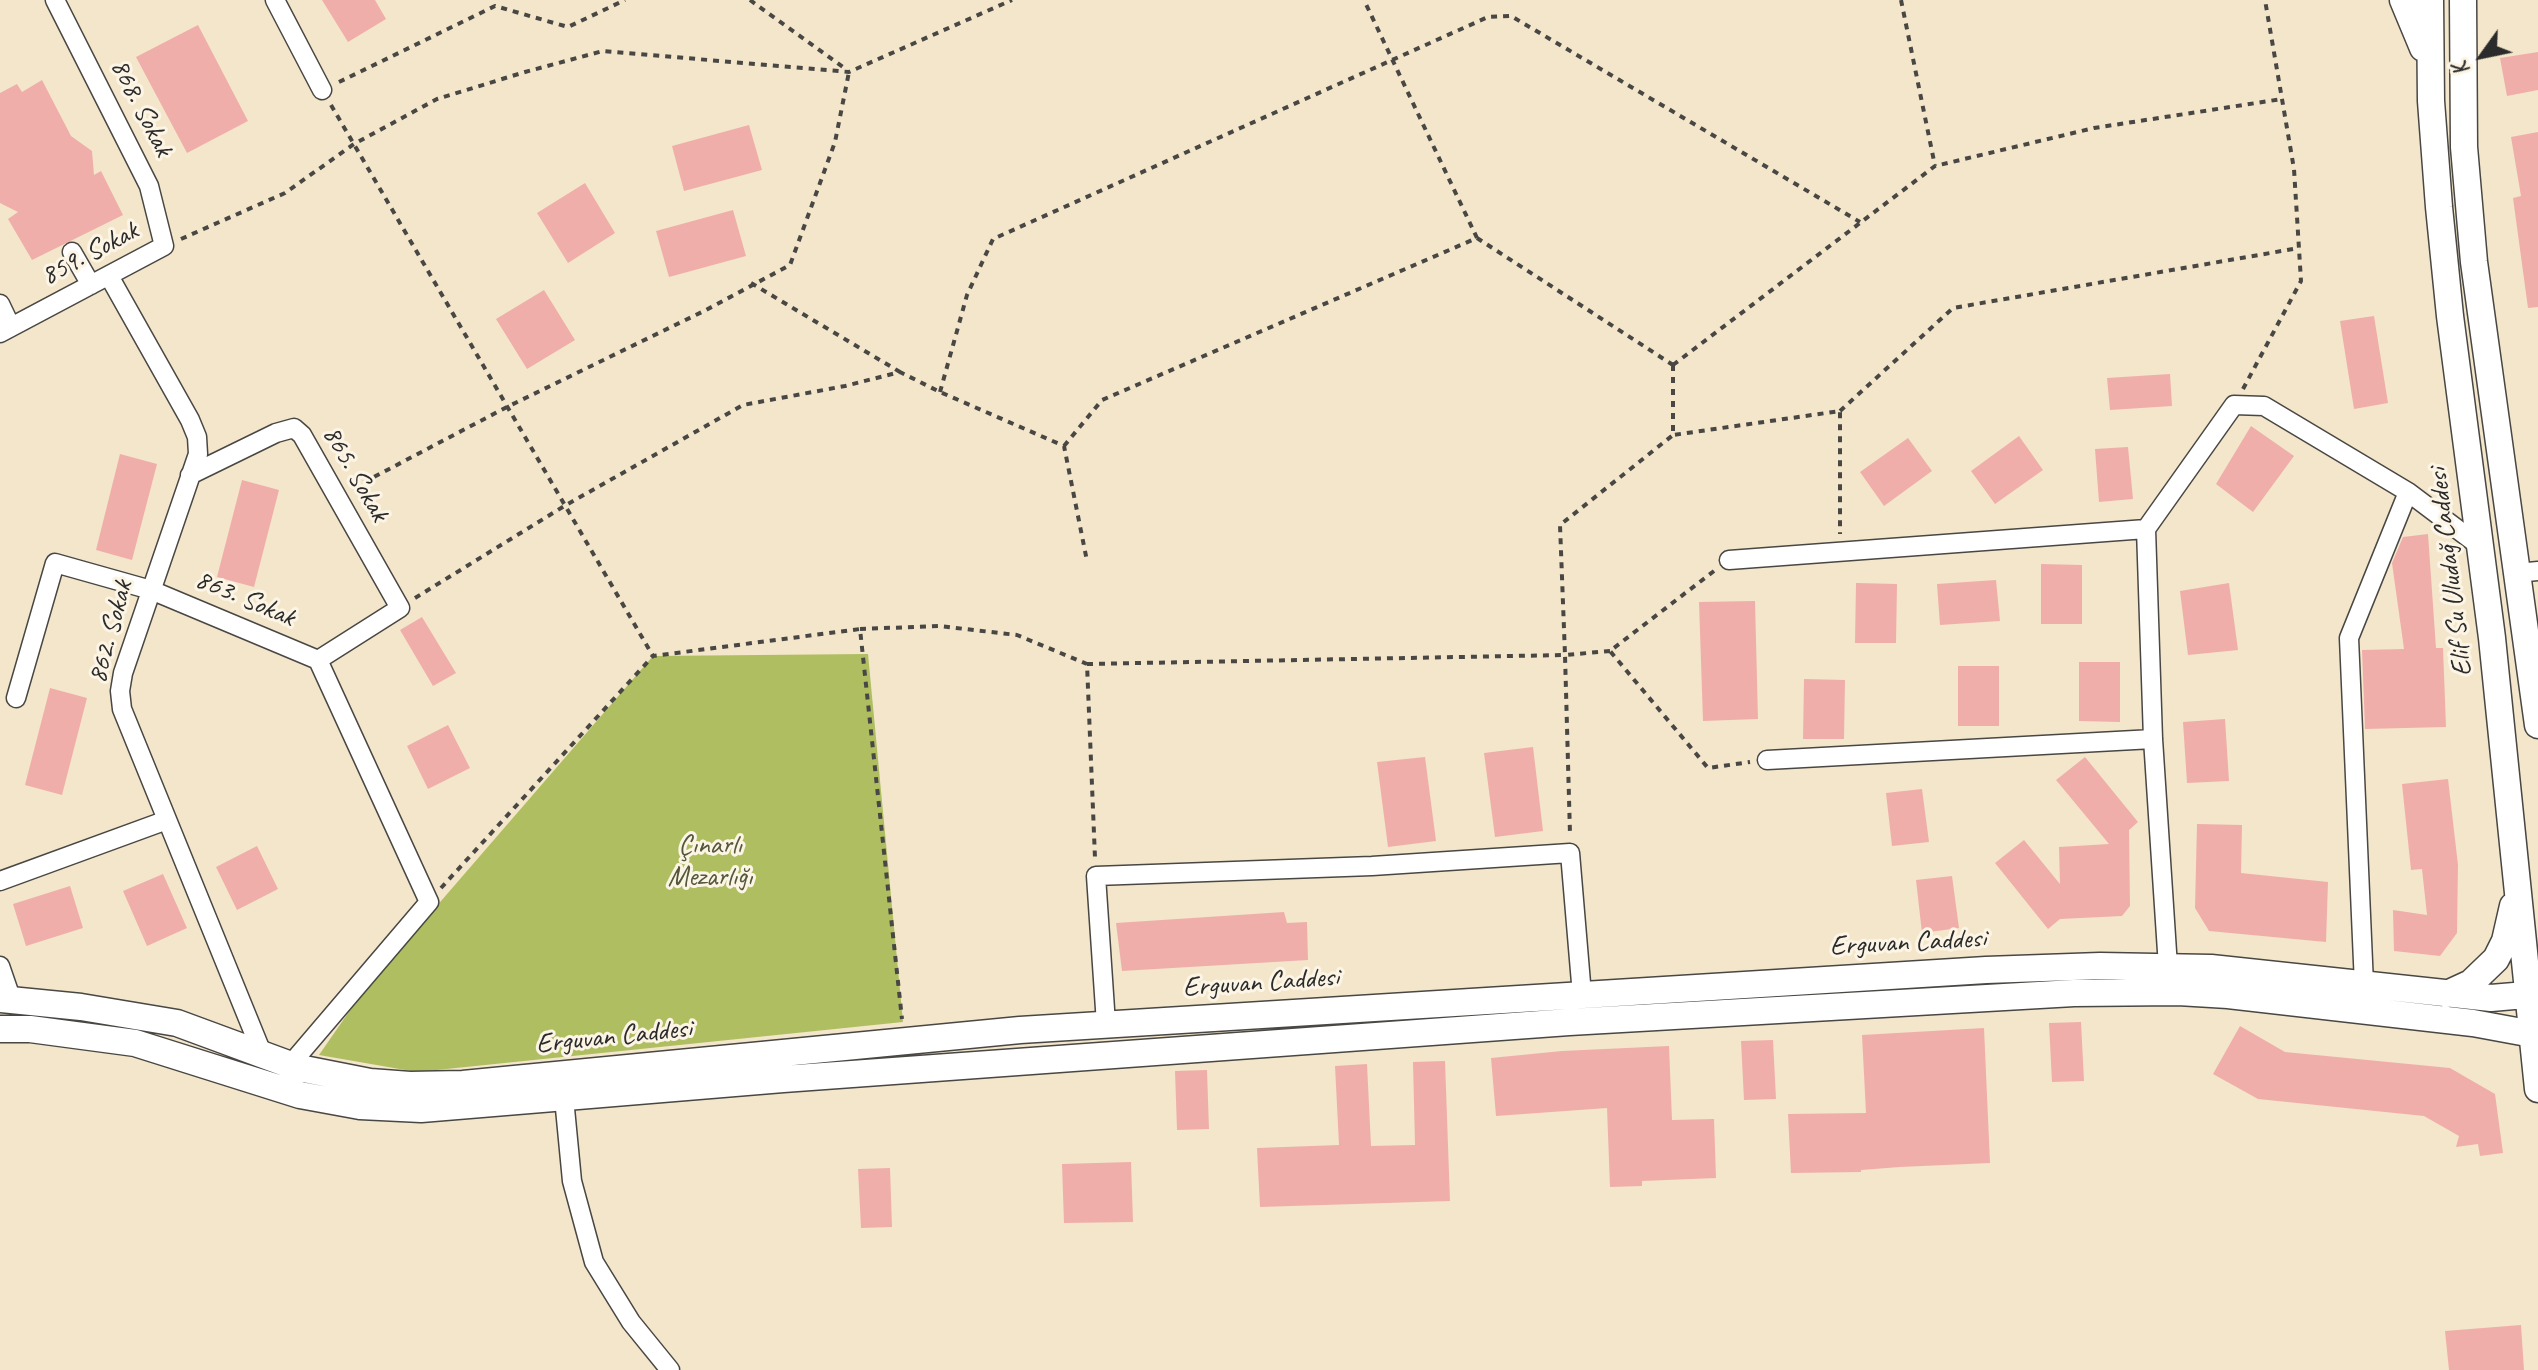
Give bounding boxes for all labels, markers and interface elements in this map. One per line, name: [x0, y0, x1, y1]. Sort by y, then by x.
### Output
north arrow: [2442, 16, 2522, 96]
street label: 868. Sokak: [102, 54, 180, 162]
text: K: [2447, 57, 2477, 81]
street label: 859. Sokak: [36, 215, 144, 293]
street label: 865. Sokak: [314, 420, 396, 528]
street label: Elif Su Uludağ Caddesi: [2422, 466, 2480, 678]
street label: 863. Sokak: [190, 563, 300, 635]
street label: 862. Sokak: [81, 577, 141, 687]
park label: Çınarlı Mezarlığı: [668, 829, 752, 895]
street label: Erguvan Caddesi: [1829, 922, 1987, 964]
street label: Erguvan Caddesi: [1182, 961, 1340, 1005]
street label: Erguvan Caddesi: [534, 1012, 694, 1062]

